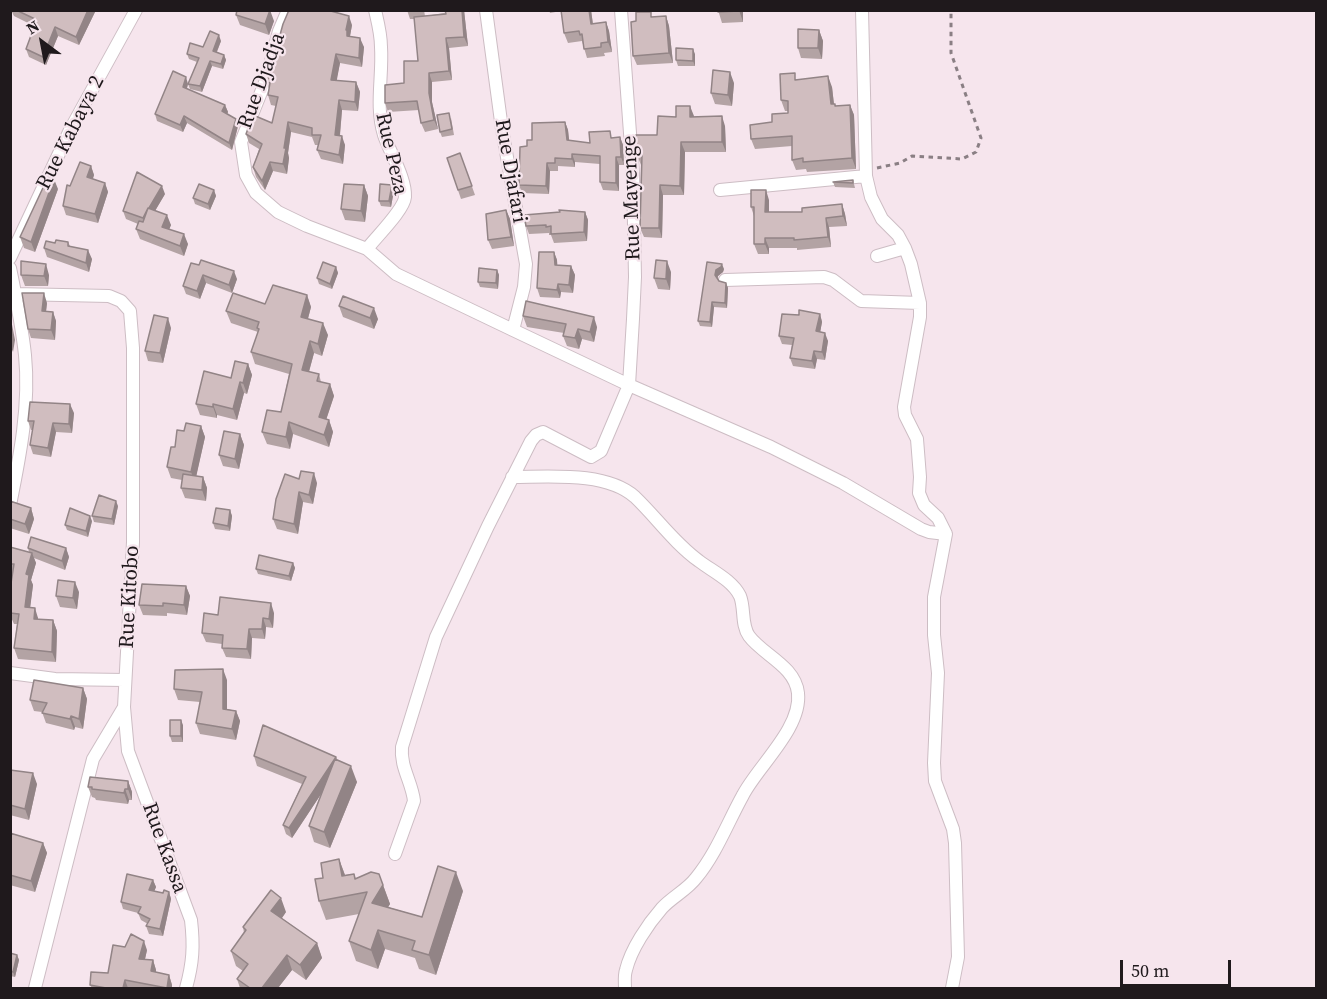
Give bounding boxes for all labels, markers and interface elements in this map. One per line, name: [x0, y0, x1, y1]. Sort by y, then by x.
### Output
north arrow: [12, 12, 72, 72]
text: N: [22, 14, 43, 39]
street label: Rue Djadja: [233, 29, 291, 133]
street label: Rue Kabaya 2: [31, 72, 111, 194]
street label: Rue Peza: [369, 110, 413, 198]
street label: Rue Djafari: [488, 117, 532, 225]
street label: Rue Mayenge: [617, 135, 647, 261]
street label: Rue Kitobo: [115, 545, 145, 649]
street label: Rue Kassa: [136, 799, 192, 897]
scale bar: [1123, 948, 1234, 986]
text: 50 m: [1131, 958, 1169, 983]

